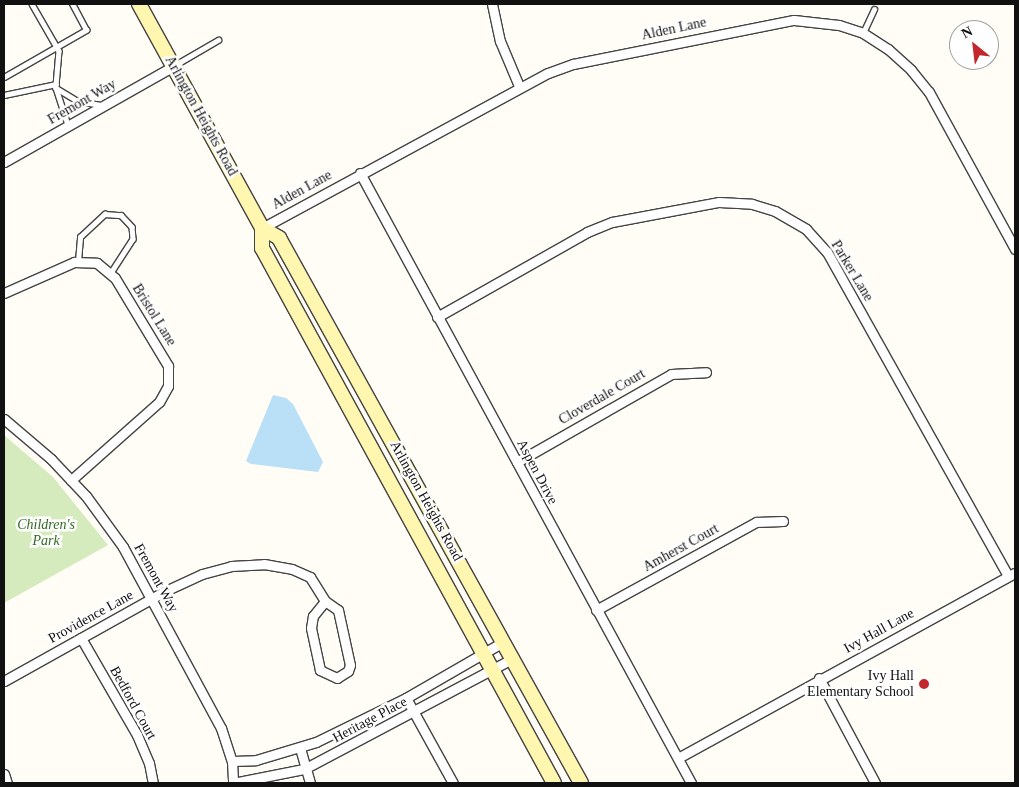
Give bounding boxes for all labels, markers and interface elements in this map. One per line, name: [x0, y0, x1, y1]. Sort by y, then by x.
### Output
street label: Alden Lane: [640, 14, 708, 44]
north arrow: [949, 20, 999, 70]
text: N: [959, 23, 975, 41]
street label: Arlington Heights Road: [161, 53, 241, 179]
street label: Fremont Way: [45, 76, 119, 128]
street label: Alden Lane: [269, 167, 335, 213]
street label: Parker Lane: [827, 238, 877, 304]
street label: Bristol Lane: [128, 281, 180, 349]
street label: Cloverdale Court: [556, 366, 648, 428]
street label: Aspen Drive: [513, 437, 561, 507]
street label: Arlington Heights Road: [386, 438, 466, 564]
park label: Children's Park: [17, 517, 75, 550]
street label: Amherst Court: [640, 520, 722, 576]
street label: Fremont Way: [130, 541, 182, 615]
street label: Providence Lane: [46, 587, 136, 647]
street label: Ivy Hall Lane: [841, 605, 917, 657]
street label: Bedford Court: [106, 663, 160, 743]
place label: Ivy Hall Elementary School: [807, 668, 914, 700]
marker: Ivy Hall Elementary School: [918, 678, 930, 690]
street label: Heritage Place: [330, 693, 410, 747]

